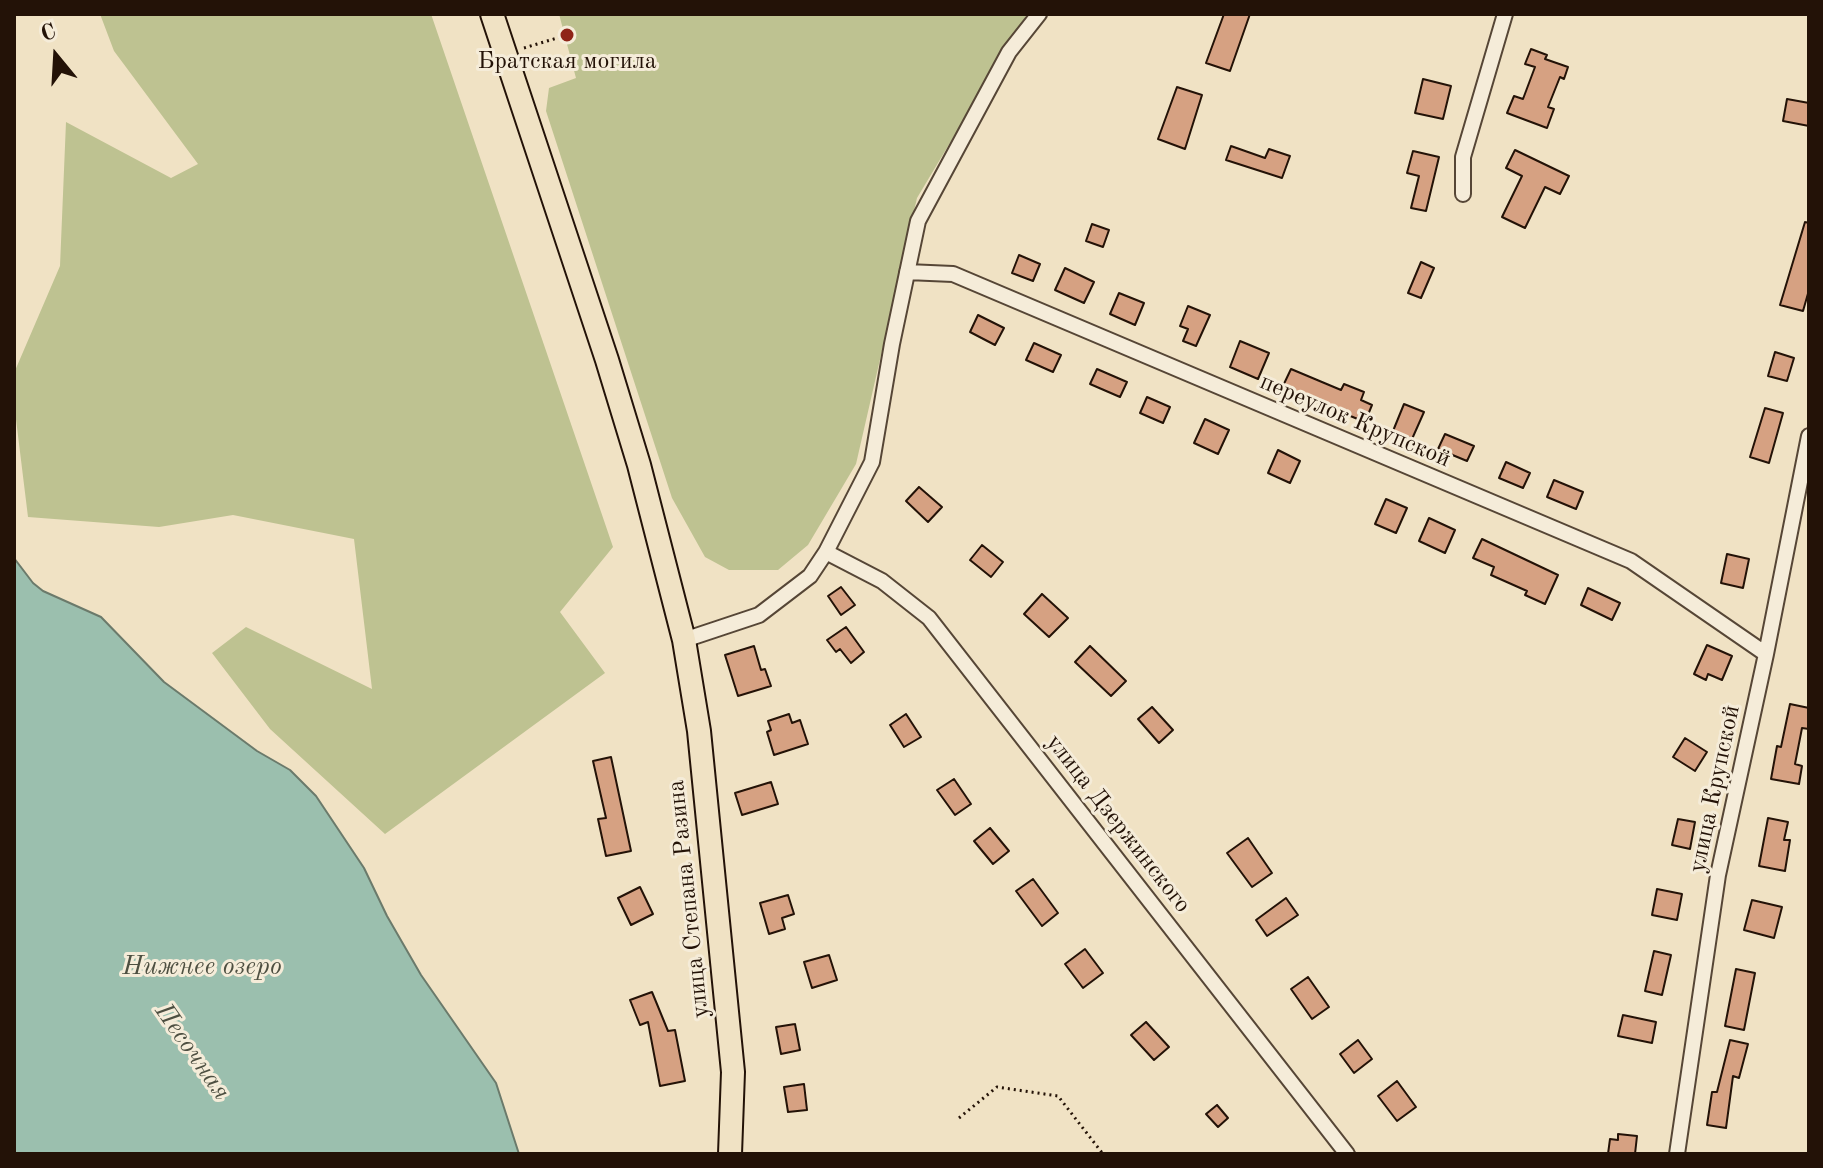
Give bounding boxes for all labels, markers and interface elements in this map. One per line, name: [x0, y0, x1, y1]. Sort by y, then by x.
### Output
north arrow: [16, 16, 96, 96]
text: С: [38, 20, 59, 46]
marker: Братская могила: [558, 26, 576, 44]
place label: Братская могила: [477, 48, 657, 76]
street label: переулок Крупской: [1255, 368, 1455, 474]
street label: улица Крупской: [1683, 703, 1747, 875]
street label: улица Дзержинского: [1039, 729, 1197, 919]
street label: улица Степана Разина: [662, 778, 716, 1020]
water label: Нижнее озеро: [122, 951, 282, 983]
water label: Песочная: [147, 998, 237, 1106]

